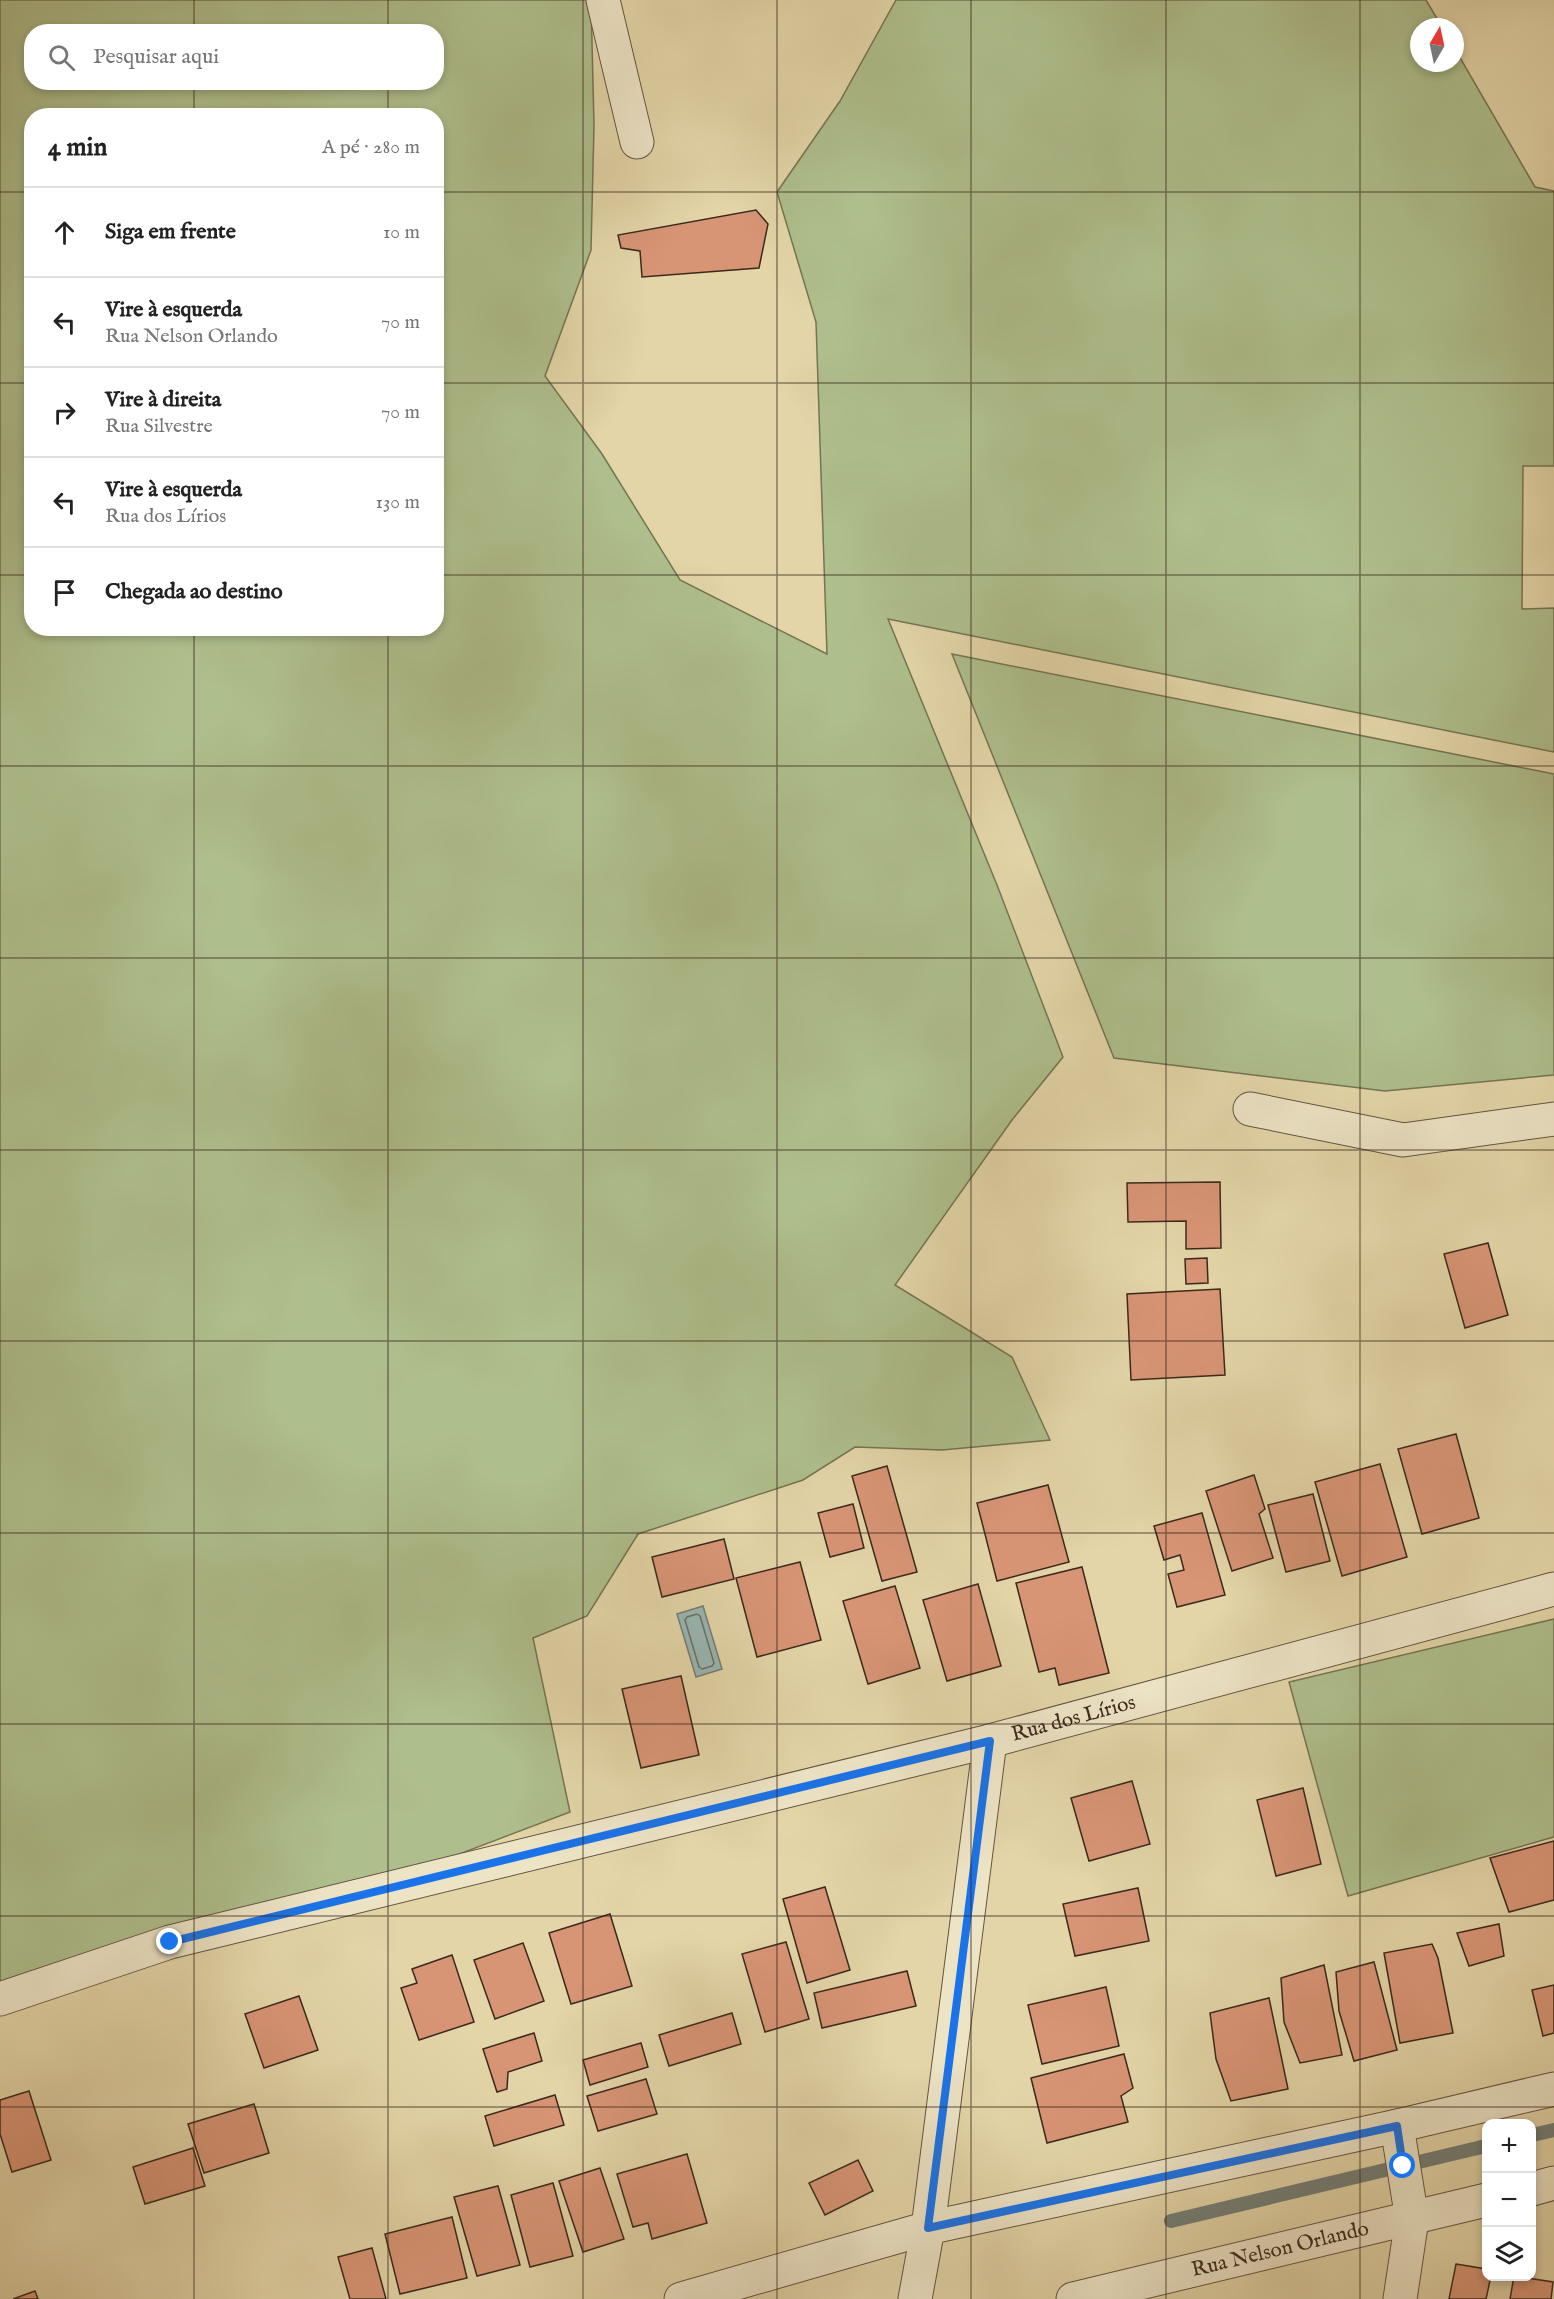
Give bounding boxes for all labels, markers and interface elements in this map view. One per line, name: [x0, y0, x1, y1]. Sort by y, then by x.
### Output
north arrow: [1410, 18, 1464, 72]
search box: [24, 24, 444, 90]
icon: search: [45, 41, 78, 74]
text: Pesquisar aqui: [93, 43, 219, 71]
text: 4 min: [48, 131, 107, 164]
text: A pé · 280 m: [322, 135, 420, 160]
icon: ahead: [48, 216, 81, 249]
text: Siga em frente: [105, 218, 236, 246]
text: 10 m: [383, 220, 420, 245]
text: Vire à esquerda: [105, 296, 242, 324]
icon: left: [48, 306, 81, 339]
text: 70 m: [381, 310, 420, 335]
text: Rua Nelson Orlando: [105, 324, 278, 349]
text: Vire à direita: [105, 386, 221, 414]
icon: right: [48, 396, 81, 429]
text: 70 m: [381, 400, 420, 425]
text: Rua Silvestre: [105, 414, 213, 439]
text: Vire à esquerda: [105, 476, 242, 504]
icon: left: [48, 486, 81, 519]
text: 130 m: [375, 490, 420, 515]
text: Rua dos Lírios: [105, 504, 226, 529]
icon: arrive: [48, 576, 81, 609]
text: Chegada ao destino: [105, 578, 283, 606]
street label: Rua dos Lírios: [1008, 1689, 1138, 1748]
route end: [156, 1928, 182, 1954]
map controls: [1482, 2119, 1536, 2281]
button: +: [1482, 2119, 1536, 2173]
route start: [1389, 2152, 1415, 2178]
button: −: [1482, 2173, 1536, 2227]
street label: Rua Nelson Orlando: [1189, 2215, 1372, 2284]
button: layers: [1482, 2227, 1536, 2281]

